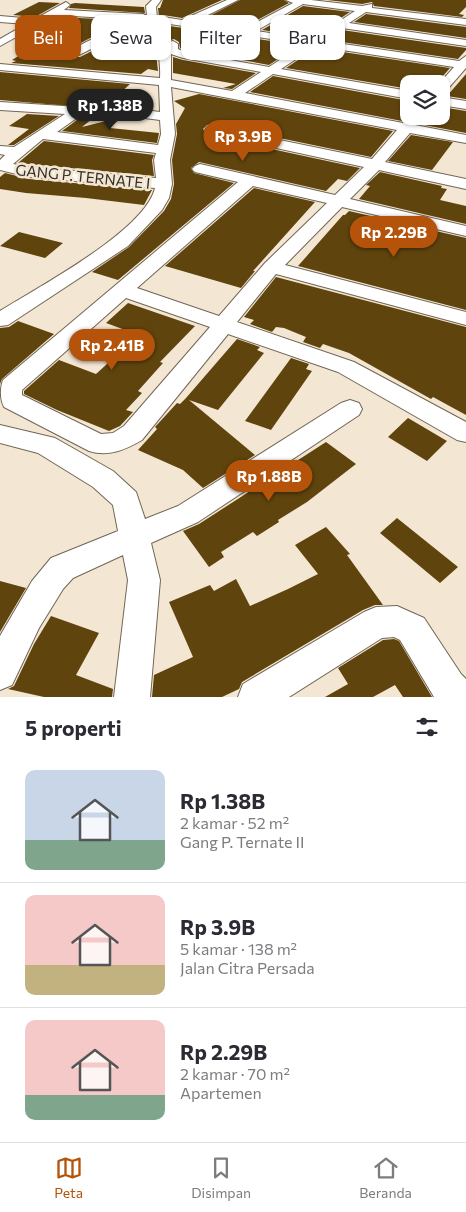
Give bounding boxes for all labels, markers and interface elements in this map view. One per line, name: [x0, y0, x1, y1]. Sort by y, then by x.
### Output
chip: Beli: [15, 15, 81, 60]
chip: Sewa: [91, 15, 171, 60]
chip: Filter: [181, 15, 260, 60]
chip: Baru: [270, 15, 345, 60]
map controls: [400, 75, 450, 125]
button: layers: [400, 75, 450, 125]
pin: Rp 1.38B: [58, 88, 162, 131]
text: Rp 1.38B: [78, 95, 142, 114]
pin: Rp 3.9B: [197, 120, 289, 162]
text: Rp 3.9B: [214, 126, 272, 145]
street label: GANG P. TERNATE I: [15, 160, 151, 192]
pin: Rp 2.29B: [342, 216, 446, 258]
text: Rp 2.29B: [361, 222, 427, 241]
pin: Rp 2.41B: [60, 328, 164, 371]
text: Rp 2.41B: [80, 335, 144, 354]
pin: Rp 1.88B: [217, 460, 321, 502]
text: Rp 1.88B: [236, 466, 302, 485]
icon: filters: [413, 713, 441, 741]
text: 5 properti: [25, 715, 121, 740]
text: Rp 1.38B: [180, 788, 265, 813]
icon: home: [65, 790, 125, 850]
text: 2 kamar · 52 m²: [180, 813, 289, 832]
text: Gang P. Ternate II: [180, 832, 305, 851]
text: Rp 3.9B: [180, 914, 255, 939]
icon: home: [65, 915, 125, 975]
text: 5 kamar · 138 m²: [180, 939, 297, 958]
text: Jalan Citra Persada: [180, 958, 315, 977]
text: Rp 2.29B: [180, 1039, 267, 1064]
icon: home: [65, 1040, 125, 1100]
text: 2 kamar · 70 m²: [180, 1064, 290, 1083]
text: Apartemen: [180, 1083, 262, 1102]
tab: Peta: [54, 1154, 83, 1201]
tab: Disimpan: [191, 1154, 251, 1201]
tab: Beranda: [359, 1154, 412, 1201]

